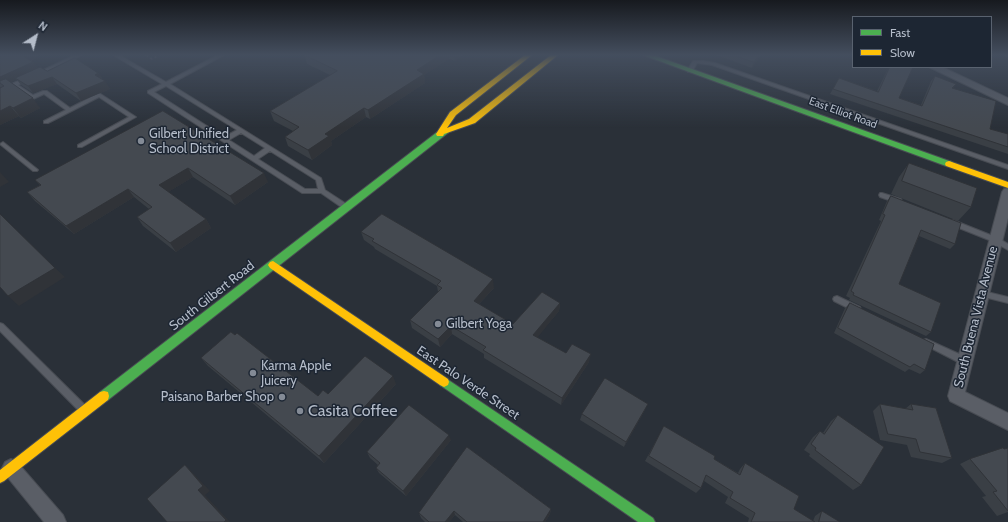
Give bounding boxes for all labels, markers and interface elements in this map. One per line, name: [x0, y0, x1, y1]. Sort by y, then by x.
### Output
north arrow: [16, 16, 56, 56]
legend: [852, 16, 992, 68]
text: N: [36, 18, 50, 34]
text: Fast: [890, 25, 910, 40]
text: Slow: [890, 45, 915, 60]
street label: East Elliot Road: [807, 95, 879, 131]
place label: Gilbert Unified School District: [149, 126, 229, 157]
marker: Gilbert Unified School District: [136, 136, 146, 146]
street label: South Buena Vista Avenue: [951, 245, 1001, 389]
street label: South Gilbert Road: [166, 258, 258, 334]
place label: Gilbert Yoga: [446, 316, 512, 332]
marker: Gilbert Yoga: [433, 319, 443, 329]
street label: East Palo Verde Street: [414, 343, 522, 423]
place label: Karma Apple Juicery: [261, 358, 331, 389]
marker: Karma Apple Juicery: [248, 368, 258, 378]
place label: Paisano Barber Shop: [161, 389, 274, 405]
marker: Paisano Barber Shop: [277, 392, 287, 402]
place label: Casita Coffee: [308, 401, 397, 421]
marker: Casita Coffee: [295, 406, 305, 416]

